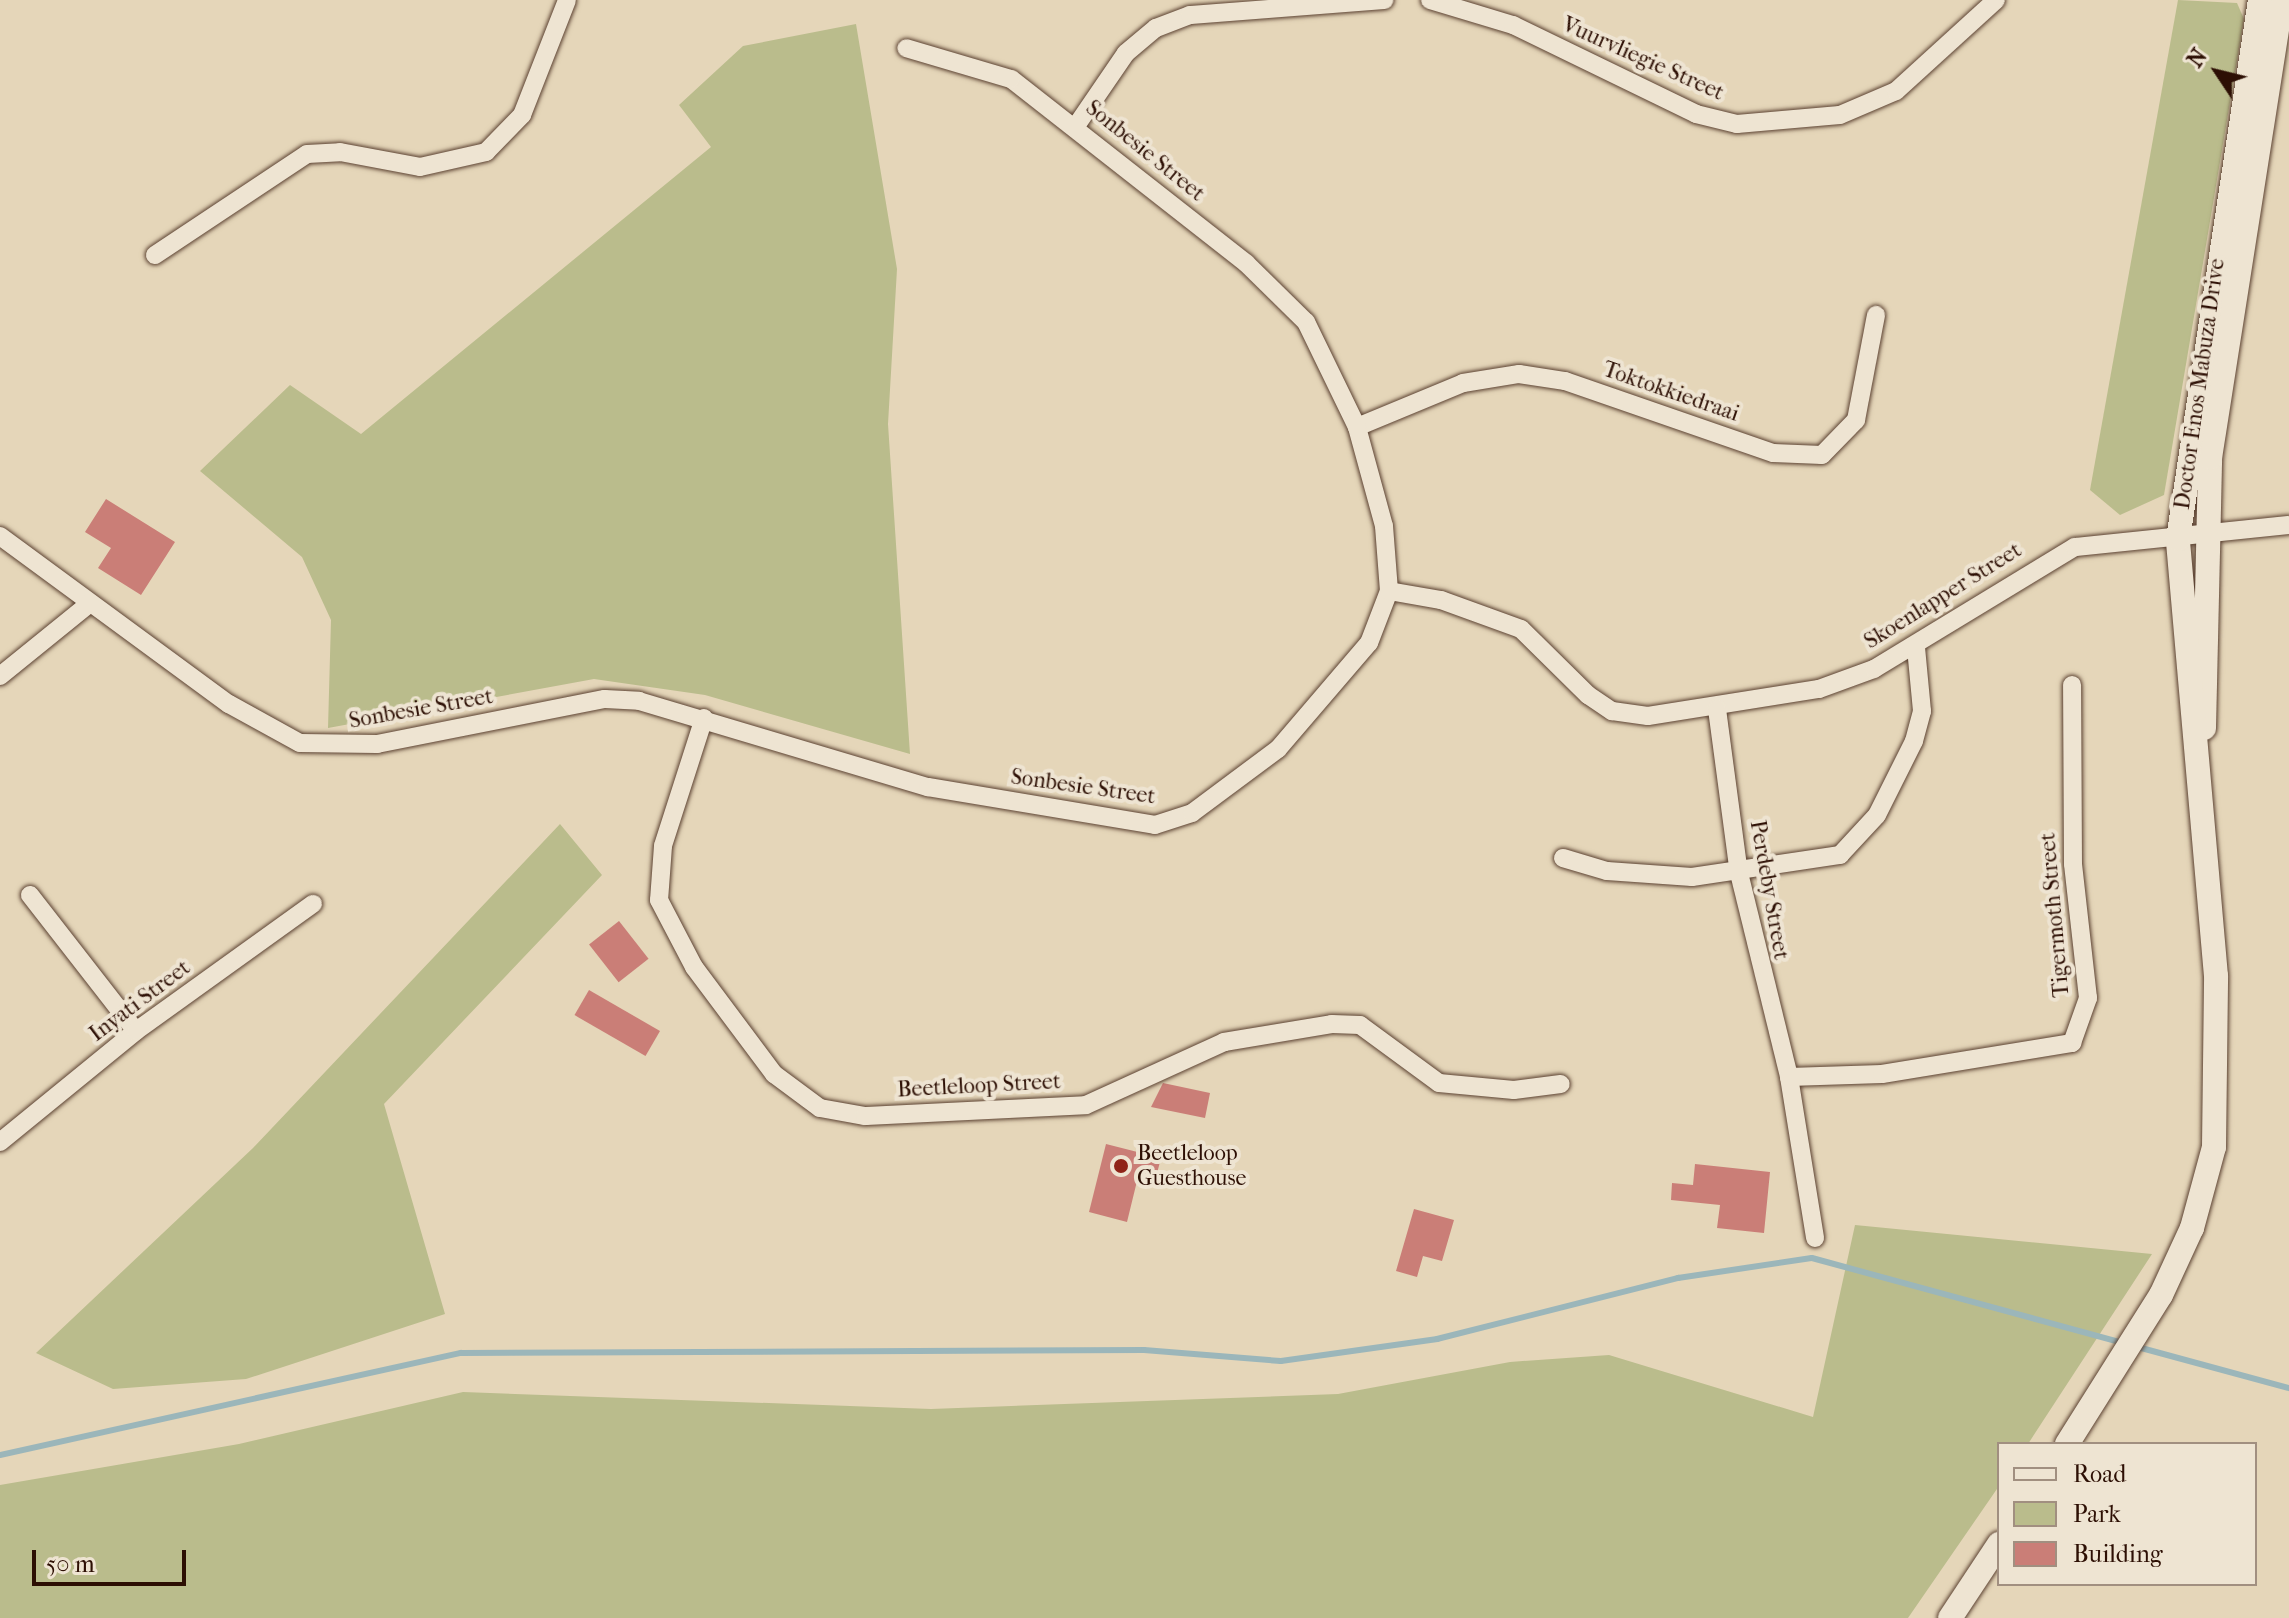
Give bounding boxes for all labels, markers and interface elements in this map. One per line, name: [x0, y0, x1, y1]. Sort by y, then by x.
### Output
street label: Vuurvliegie Street: [1558, 12, 1728, 106]
north arrow: [2177, 32, 2257, 112]
text: N: [2182, 44, 2213, 73]
street label: Sonbesie Street: [1080, 95, 1210, 207]
street label: Doctor Enos Mabuza Drive: [2169, 257, 2231, 511]
street label: Toktokkiedraai: [1600, 356, 1742, 428]
street label: Skoenlapper Street: [1860, 537, 2026, 655]
street label: Sonbesie Street: [347, 683, 495, 735]
street label: Sonbesie Street: [1009, 764, 1157, 810]
street label: Perdeby Street: [1744, 818, 1794, 962]
street label: Tigermoth Street: [2035, 832, 2075, 998]
street label: Inyati Street: [84, 955, 196, 1047]
street label: Beetleloop Street: [897, 1069, 1061, 1103]
place label: Beetleloop Guesthouse: [1137, 1140, 1246, 1192]
marker: Beetleloop Guesthouse: [1112, 1157, 1130, 1175]
legend: [1997, 1442, 2257, 1586]
text: Road: [2073, 1460, 2126, 1488]
text: Park: [2073, 1500, 2121, 1528]
scale bar: [36, 1534, 190, 1584]
text: Building: [2073, 1540, 2163, 1568]
text: 50 m: [46, 1550, 95, 1578]

